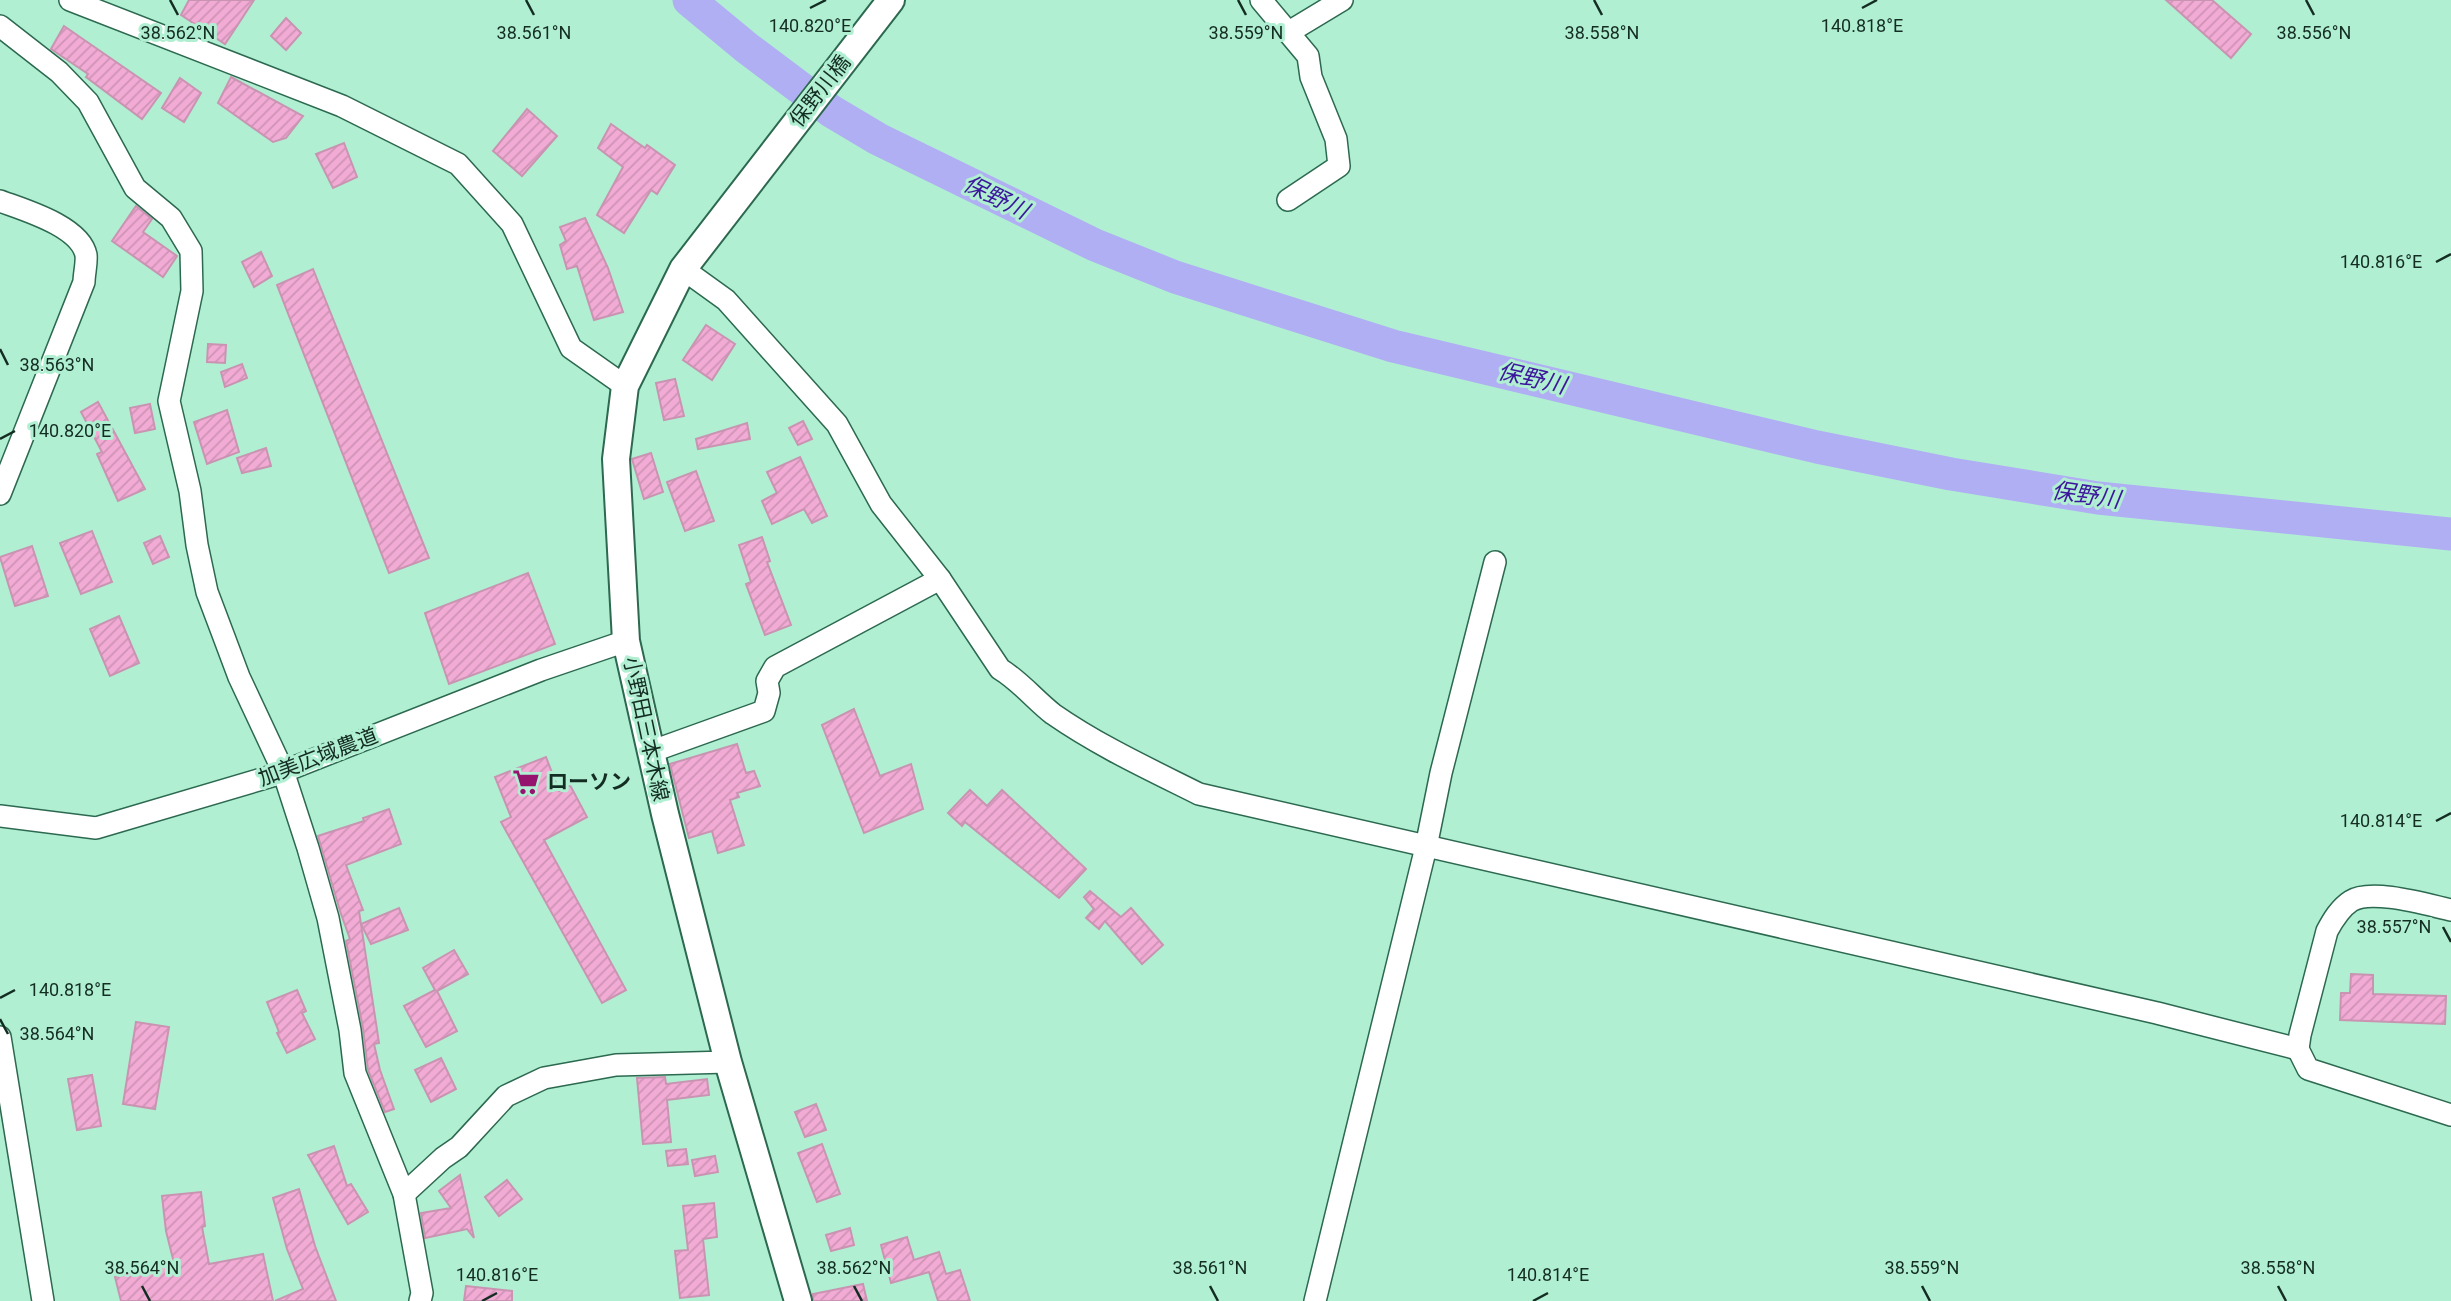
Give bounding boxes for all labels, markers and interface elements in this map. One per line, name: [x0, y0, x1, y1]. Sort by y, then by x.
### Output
text: 140.820°E: [769, 15, 851, 36]
text: 140.818°E: [1821, 15, 1903, 36]
text: 38.562°N: [141, 22, 215, 43]
text: 38.561°N: [497, 22, 571, 43]
text: 38.559°N: [1209, 22, 1283, 43]
text: 38.558°N: [1565, 22, 1639, 43]
text: 38.556°N: [2277, 22, 2351, 43]
street label: 保野川橋: [785, 51, 855, 131]
water label: 保野川: [959, 170, 1035, 226]
text: 140.816°E: [2340, 251, 2422, 272]
text: 38.563°N: [20, 354, 94, 375]
water label: 保野川: [1495, 358, 1571, 400]
text: 140.820°E: [29, 420, 111, 441]
water label: 保野川: [2050, 477, 2125, 514]
street label: 小野田三本木線: [619, 655, 673, 803]
street label: 加美広域農道: [255, 723, 381, 791]
supermarket icon: ローソン: [511, 767, 541, 797]
place label: ローソン: [547, 770, 631, 794]
text: 140.814°E: [2340, 810, 2422, 831]
text: 38.557°N: [2357, 916, 2431, 937]
text: 140.818°E: [29, 979, 111, 1000]
text: 38.564°N: [20, 1023, 94, 1044]
text: 38.564°N: [105, 1257, 179, 1278]
text: 38.562°N: [817, 1257, 891, 1278]
text: 38.561°N: [1173, 1257, 1247, 1278]
text: 38.559°N: [1885, 1257, 1959, 1278]
text: 38.558°N: [2241, 1257, 2315, 1278]
text: 140.816°E: [456, 1264, 538, 1285]
text: 140.814°E: [1507, 1264, 1589, 1285]

